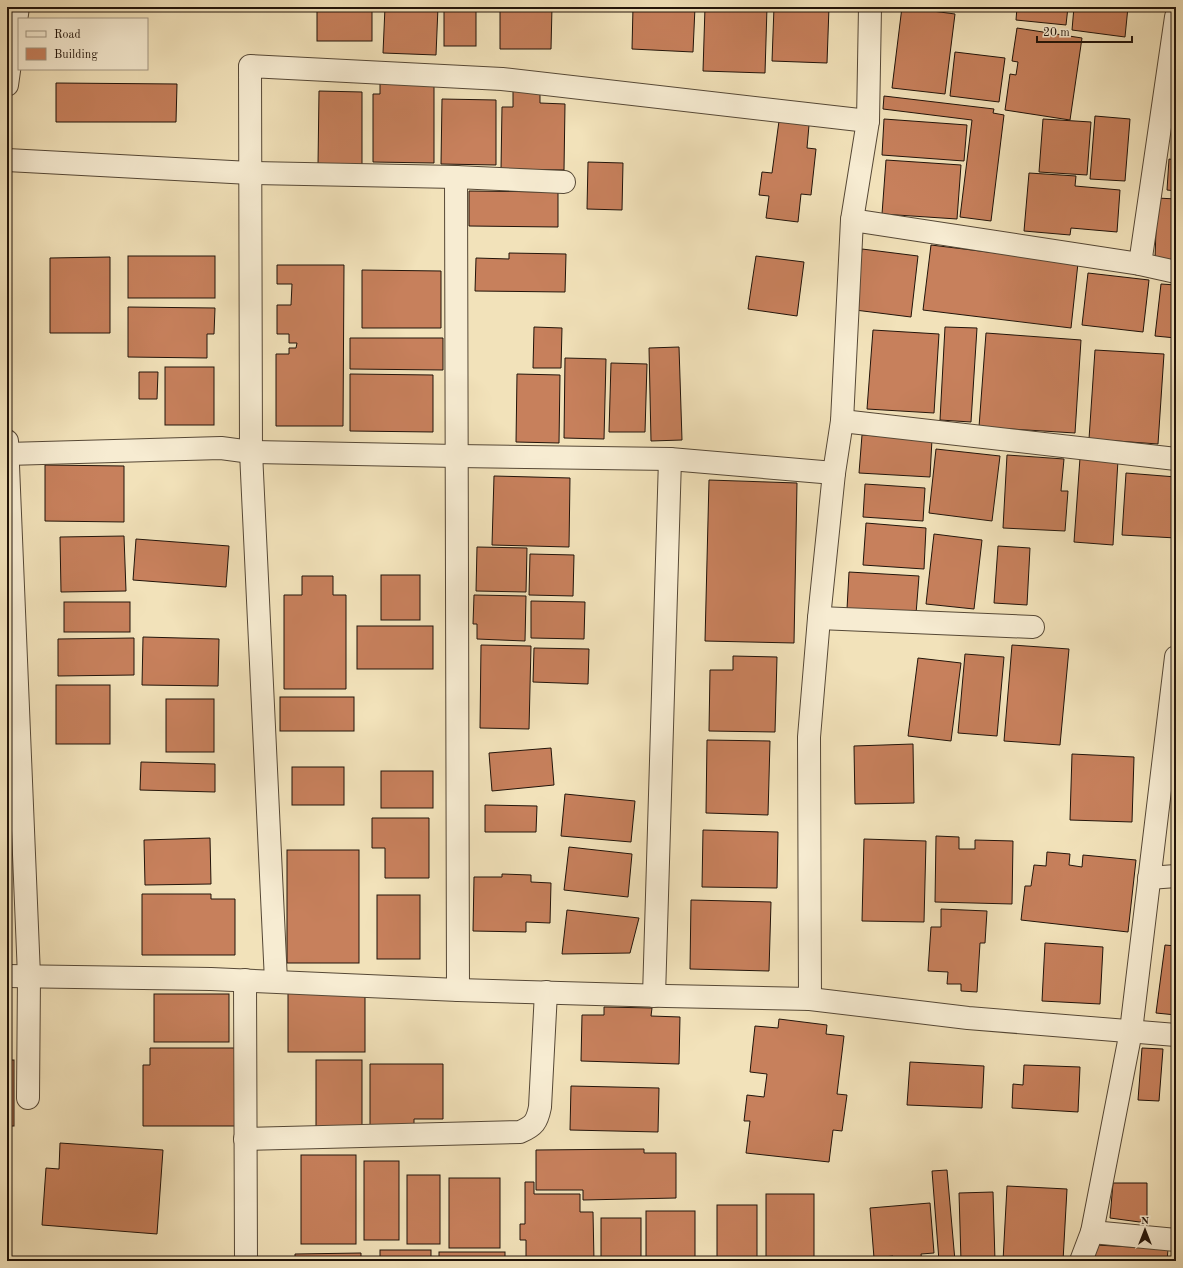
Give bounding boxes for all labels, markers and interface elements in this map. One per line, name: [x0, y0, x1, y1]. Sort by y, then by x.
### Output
legend: [18, 18, 148, 70]
scale bar: [1037, 18, 1132, 44]
text: 20 m: [1043, 27, 1070, 39]
text: Road: [54, 29, 81, 41]
text: Building: [54, 49, 98, 61]
north arrow: [1125, 1210, 1165, 1250]
text: N: [1141, 1216, 1150, 1227]

